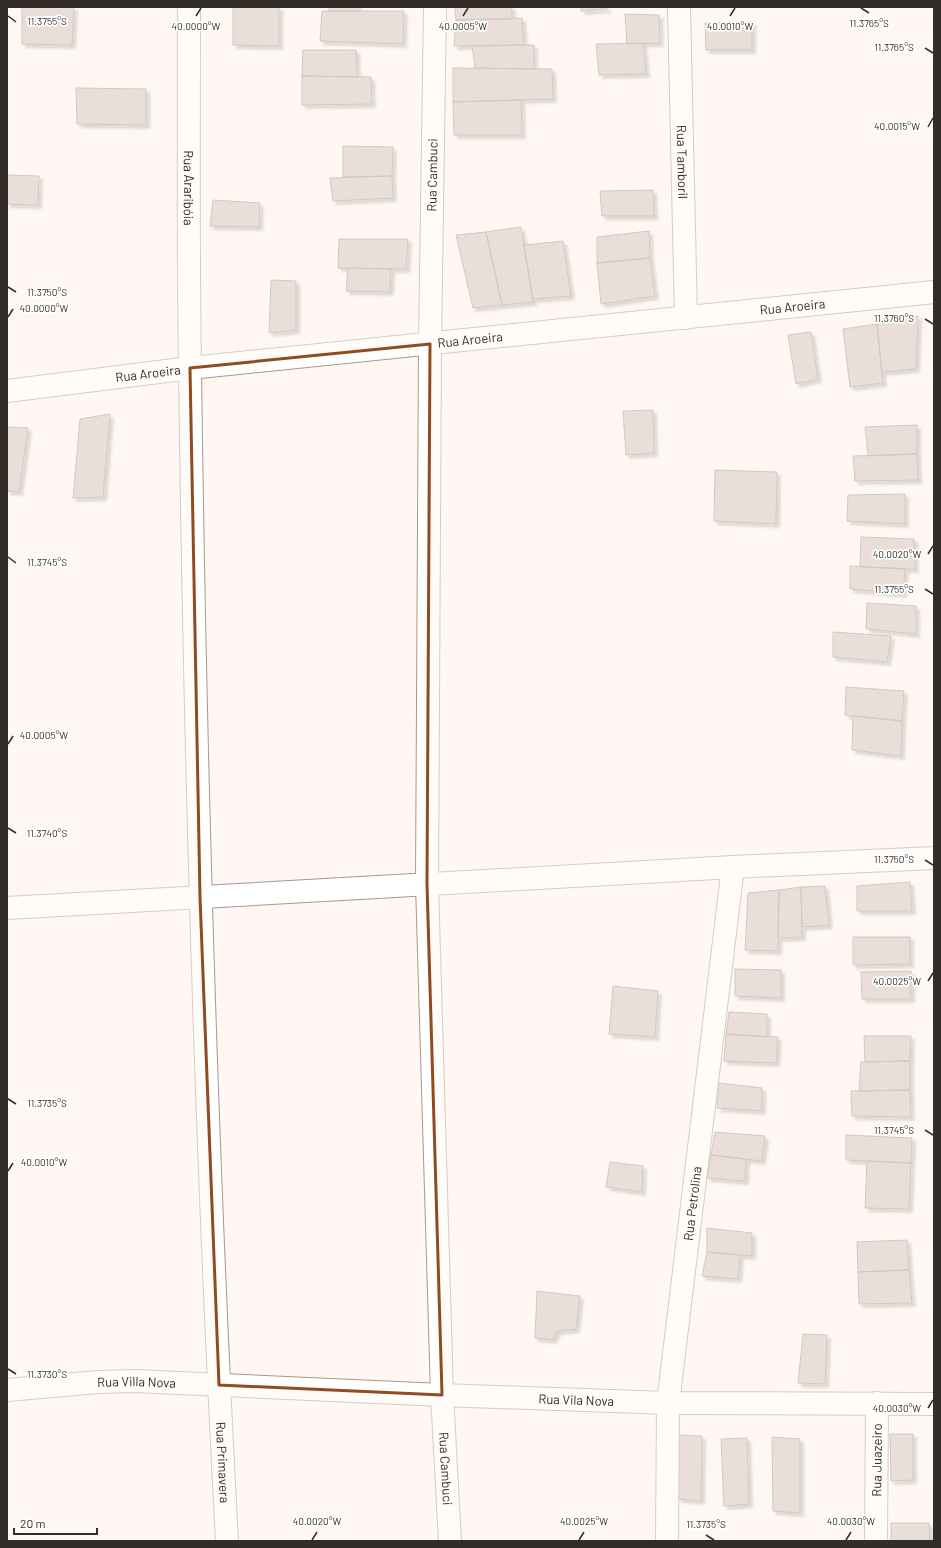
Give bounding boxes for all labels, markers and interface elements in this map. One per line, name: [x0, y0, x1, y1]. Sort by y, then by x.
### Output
text: 11.3755°S: [27, 15, 67, 27]
text: 11.3765°S: [849, 17, 889, 29]
text: 40.0000°W: [172, 20, 221, 32]
text: 40.0005°W: [439, 20, 487, 32]
text: 40.0010°W: [707, 20, 753, 32]
text: 11.3765°S: [874, 41, 914, 53]
text: 40.0015°W: [874, 120, 920, 132]
street label: Rua Tamboril: [674, 125, 691, 199]
street label: Rua Cambuci: [423, 138, 441, 212]
street label: Rua Araribóia: [181, 150, 197, 226]
text: 11.3750°S: [27, 286, 67, 298]
street label: Rua Aroeira: [759, 295, 826, 318]
text: 40.0000°W: [20, 302, 69, 314]
text: 11.3760°S: [874, 312, 914, 324]
street label: Rua Aroeira: [437, 328, 504, 351]
street label: Rua Aroeira: [114, 361, 181, 385]
text: 40.0020°W: [873, 548, 921, 560]
text: 11.3745°S: [27, 556, 67, 568]
text: 11.3755°S: [874, 583, 914, 595]
text: 40.0005°W: [20, 729, 68, 741]
text: 11.3740°S: [27, 827, 67, 839]
text: 11.3750°S: [874, 853, 914, 865]
text: 40.0025°W: [873, 975, 921, 987]
text: 11.3735°S: [27, 1097, 67, 1109]
text: 11.3745°S: [874, 1124, 914, 1136]
text: 40.0010°W: [21, 1156, 67, 1168]
street label: Rua Petrolina: [680, 1165, 705, 1242]
text: 11.3730°S: [27, 1368, 67, 1380]
street label: Rua Villa Nova: [97, 1373, 176, 1391]
street label: Rua Vila Nova: [538, 1390, 614, 1409]
text: 40.0030°W: [873, 1402, 921, 1414]
street label: Rua Primavera: [213, 1421, 233, 1504]
street label: Rua Juazeiro: [868, 1423, 885, 1497]
street label: Rua Cambuci: [436, 1431, 456, 1506]
scale bar: [14, 1510, 97, 1536]
text: 40.0020°W: [293, 1515, 341, 1527]
text: 40.0025°W: [560, 1515, 608, 1527]
text: 40.0030°W: [827, 1515, 875, 1527]
text: 20 m: [20, 1516, 46, 1530]
text: 11.3735°S: [686, 1518, 726, 1530]

